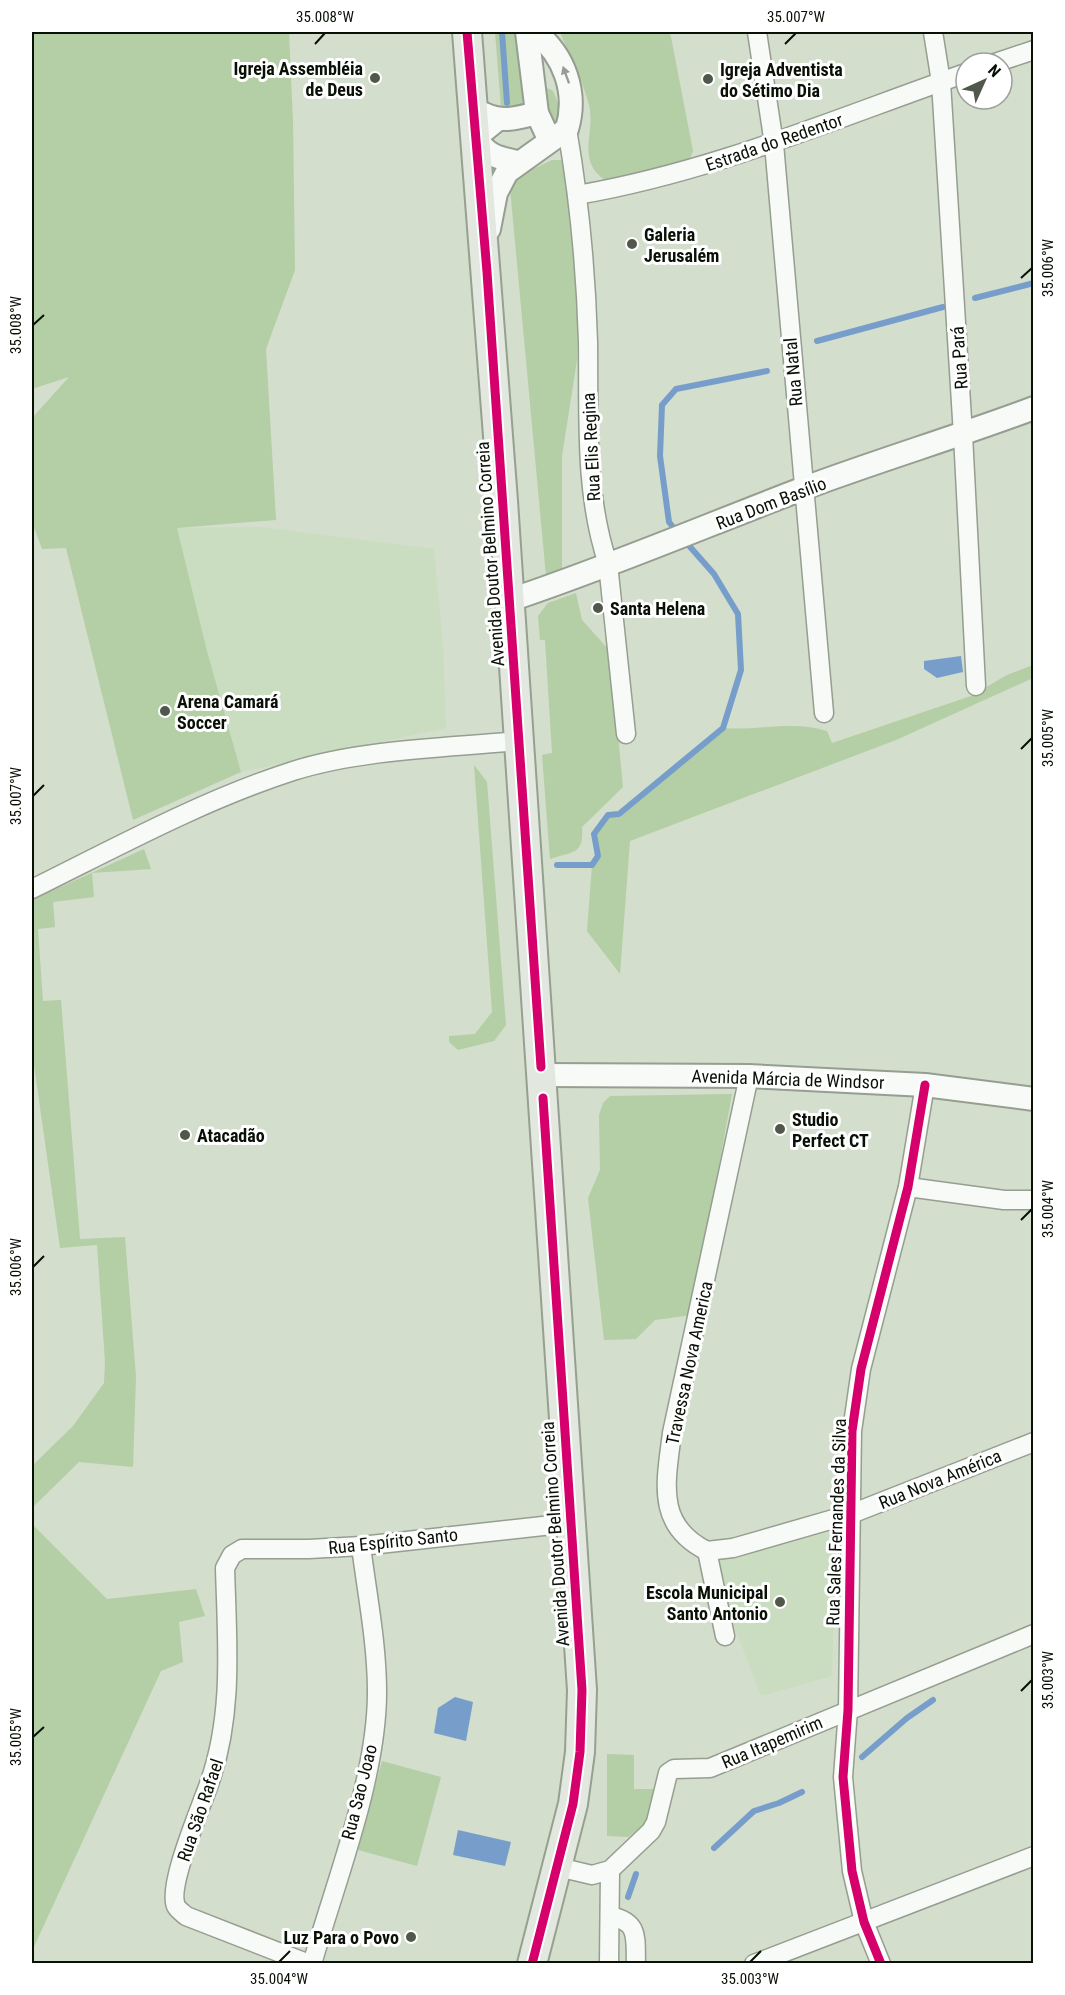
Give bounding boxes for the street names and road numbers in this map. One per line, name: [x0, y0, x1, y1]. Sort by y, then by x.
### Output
street label: Estrada do Redentor: [703, 109, 846, 175]
street label: Rua Pará: [946, 326, 972, 390]
street label: Rua Natal: [780, 337, 806, 407]
street label: Rua Elis Regina: [578, 392, 604, 502]
street label: Avenida Doutor Belmino Correia: [472, 441, 508, 667]
street label: Rua Dom Basílio: [713, 472, 829, 534]
street label: Avenida Márcia de Windsor: [691, 1065, 885, 1093]
street label: Travessa Nova America: [661, 1279, 717, 1447]
street label: Rua Sales Fernandes da Silva: [822, 1418, 850, 1626]
street label: Avenida Doutor Belmino Correia: [537, 1421, 573, 1647]
street label: Rua Nova América: [876, 1445, 1004, 1513]
street label: Rua Espírito Santo: [327, 1524, 459, 1558]
street label: Rua Itapemirim: [718, 1711, 826, 1773]
street label: Rua Sao Joao: [337, 1742, 381, 1842]
street label: Rua São Rafael: [173, 1756, 227, 1864]

